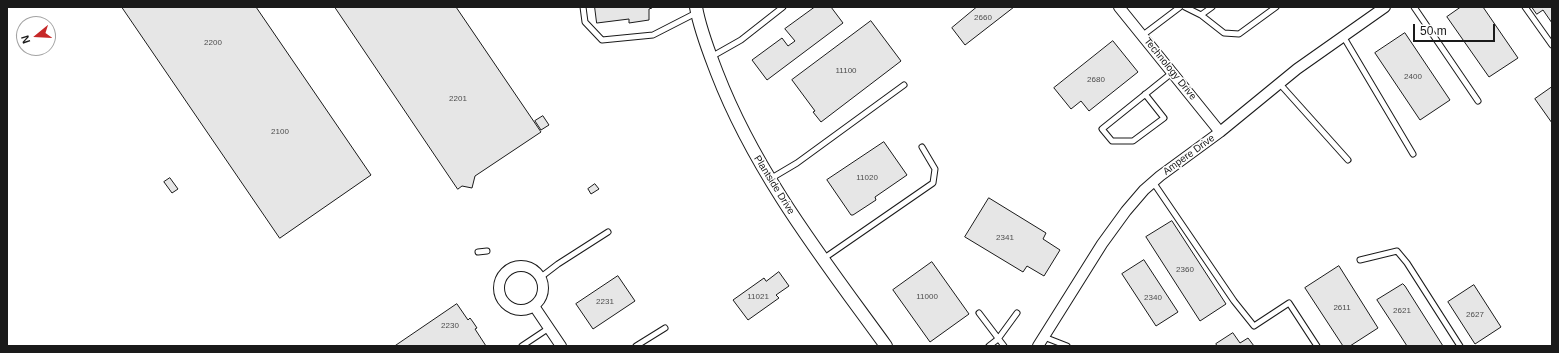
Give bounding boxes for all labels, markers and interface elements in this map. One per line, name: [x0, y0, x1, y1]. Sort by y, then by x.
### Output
house number: 2660: [974, 13, 992, 23]
north arrow: [16, 16, 56, 56]
scale bar: [1415, 16, 1497, 42]
text: 50 m: [1420, 24, 1447, 38]
text: N: [19, 34, 32, 45]
street label: Technology Drive: [1141, 35, 1199, 103]
house number: 2200: [204, 38, 222, 48]
house number: 11100: [835, 66, 857, 76]
house number: 2400: [1404, 72, 1422, 82]
house number: 2680: [1087, 75, 1105, 85]
house number: 2201: [449, 94, 467, 104]
house number: 2100: [271, 127, 289, 137]
street label: Ampere Drive: [1161, 132, 1217, 178]
street label: Plantside Drive: [751, 153, 797, 217]
house number: 11020: [856, 173, 878, 183]
house number: 2341: [996, 233, 1014, 243]
house number: 2360: [1176, 265, 1194, 275]
house number: 11021: [747, 292, 769, 302]
house number: 11000: [916, 292, 938, 302]
house number: 2340: [1144, 293, 1162, 303]
house number: 2231: [596, 297, 614, 307]
house number: 2611: [1333, 303, 1351, 313]
house number: 2621: [1393, 306, 1411, 316]
house number: 2627: [1466, 310, 1484, 320]
house number: 2230: [441, 321, 459, 331]

